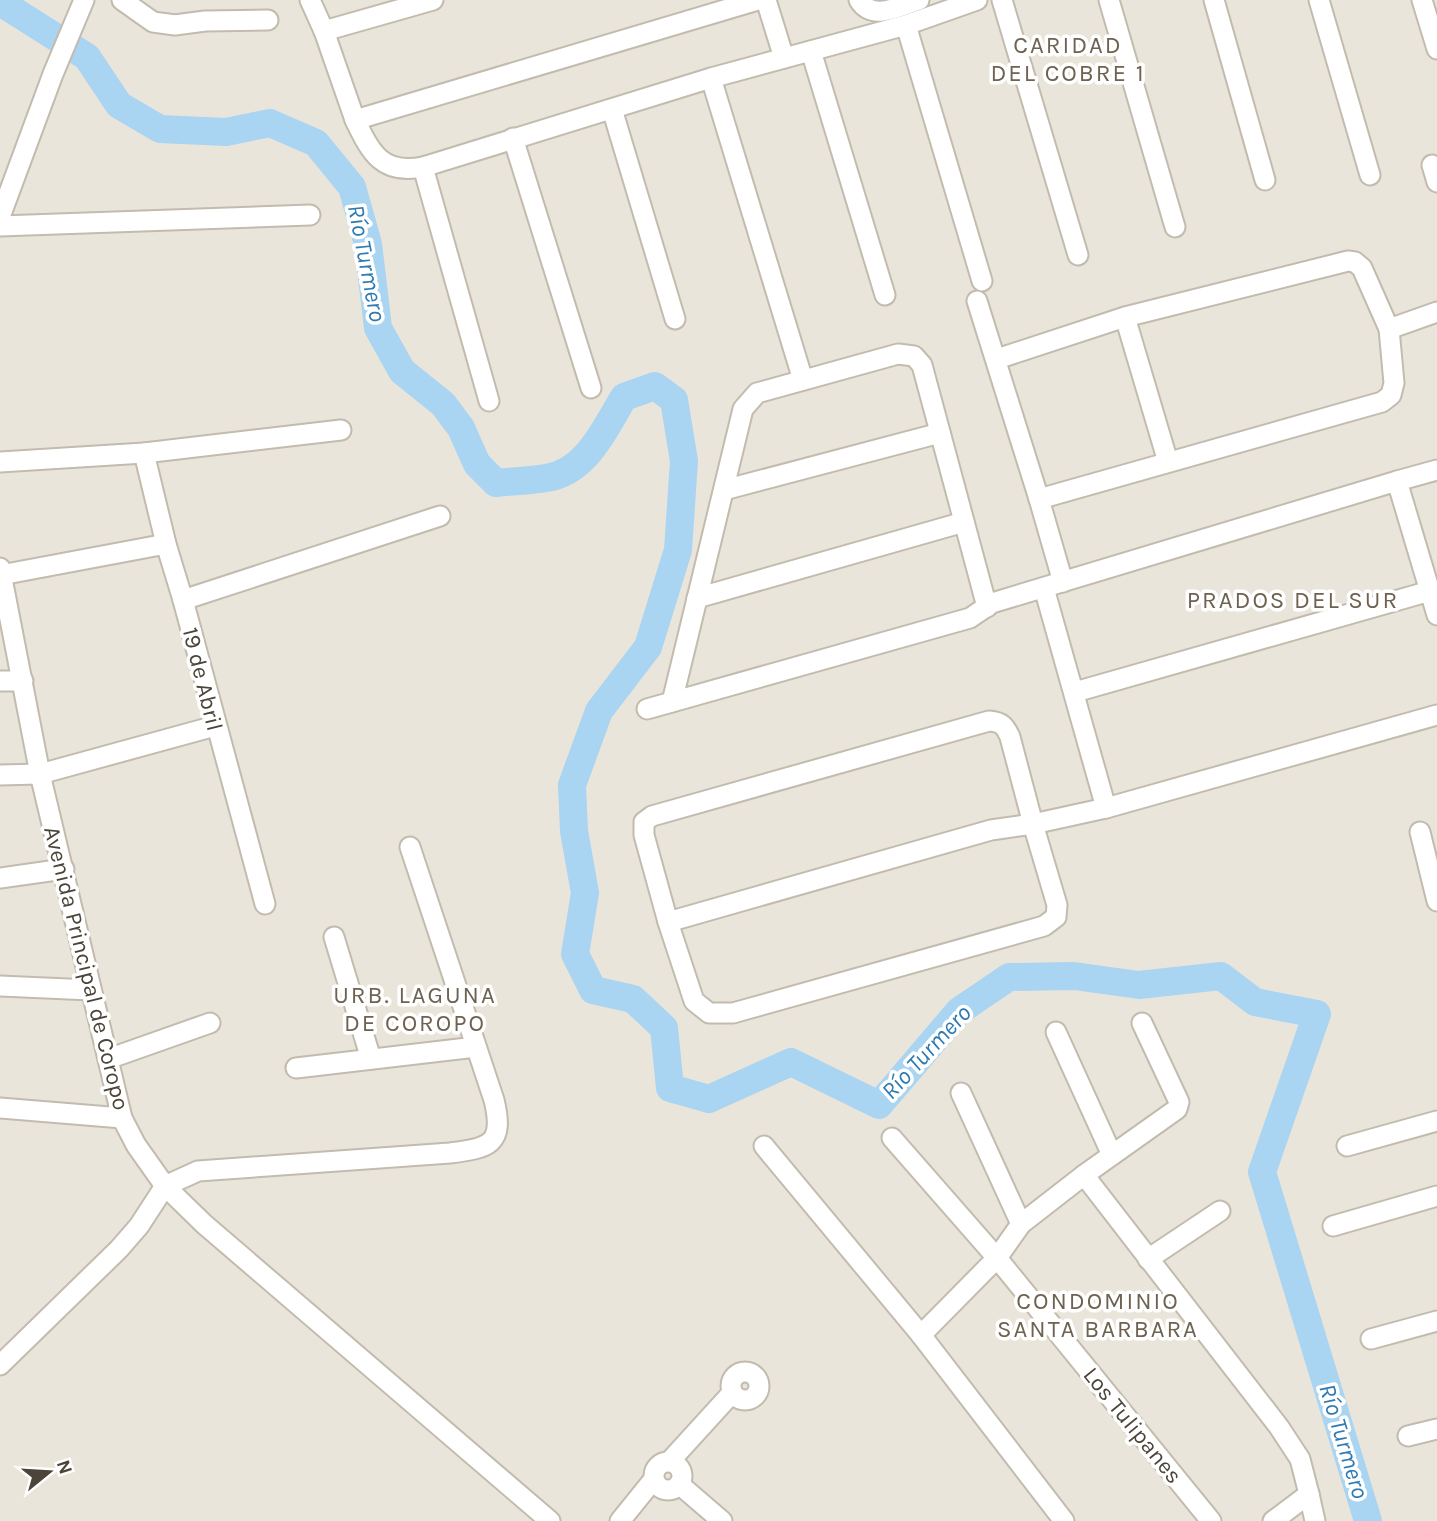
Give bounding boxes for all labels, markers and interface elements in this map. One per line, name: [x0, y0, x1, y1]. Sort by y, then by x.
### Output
district label: CARIDAD DEL COBRE 1: [990, 31, 1146, 87]
water label: Río Turmero: [342, 202, 392, 324]
district label: PRADOS DEL SUR: [1187, 586, 1399, 614]
street label: 19 de Abril: [177, 625, 228, 734]
street label: Avenida Principal de Coropo: [38, 823, 135, 1113]
district label: URB. LAGUNA DE COROPO: [333, 981, 497, 1037]
water label: Río Turmero: [875, 999, 977, 1105]
district label: CONDOMINIO SANTA BARBARA: [997, 1287, 1199, 1343]
street label: Los Tulipanes: [1077, 1362, 1188, 1489]
water label: Río Turmero: [1313, 1380, 1375, 1502]
north arrow: [14, 1437, 84, 1507]
text: N: [52, 1457, 77, 1477]

